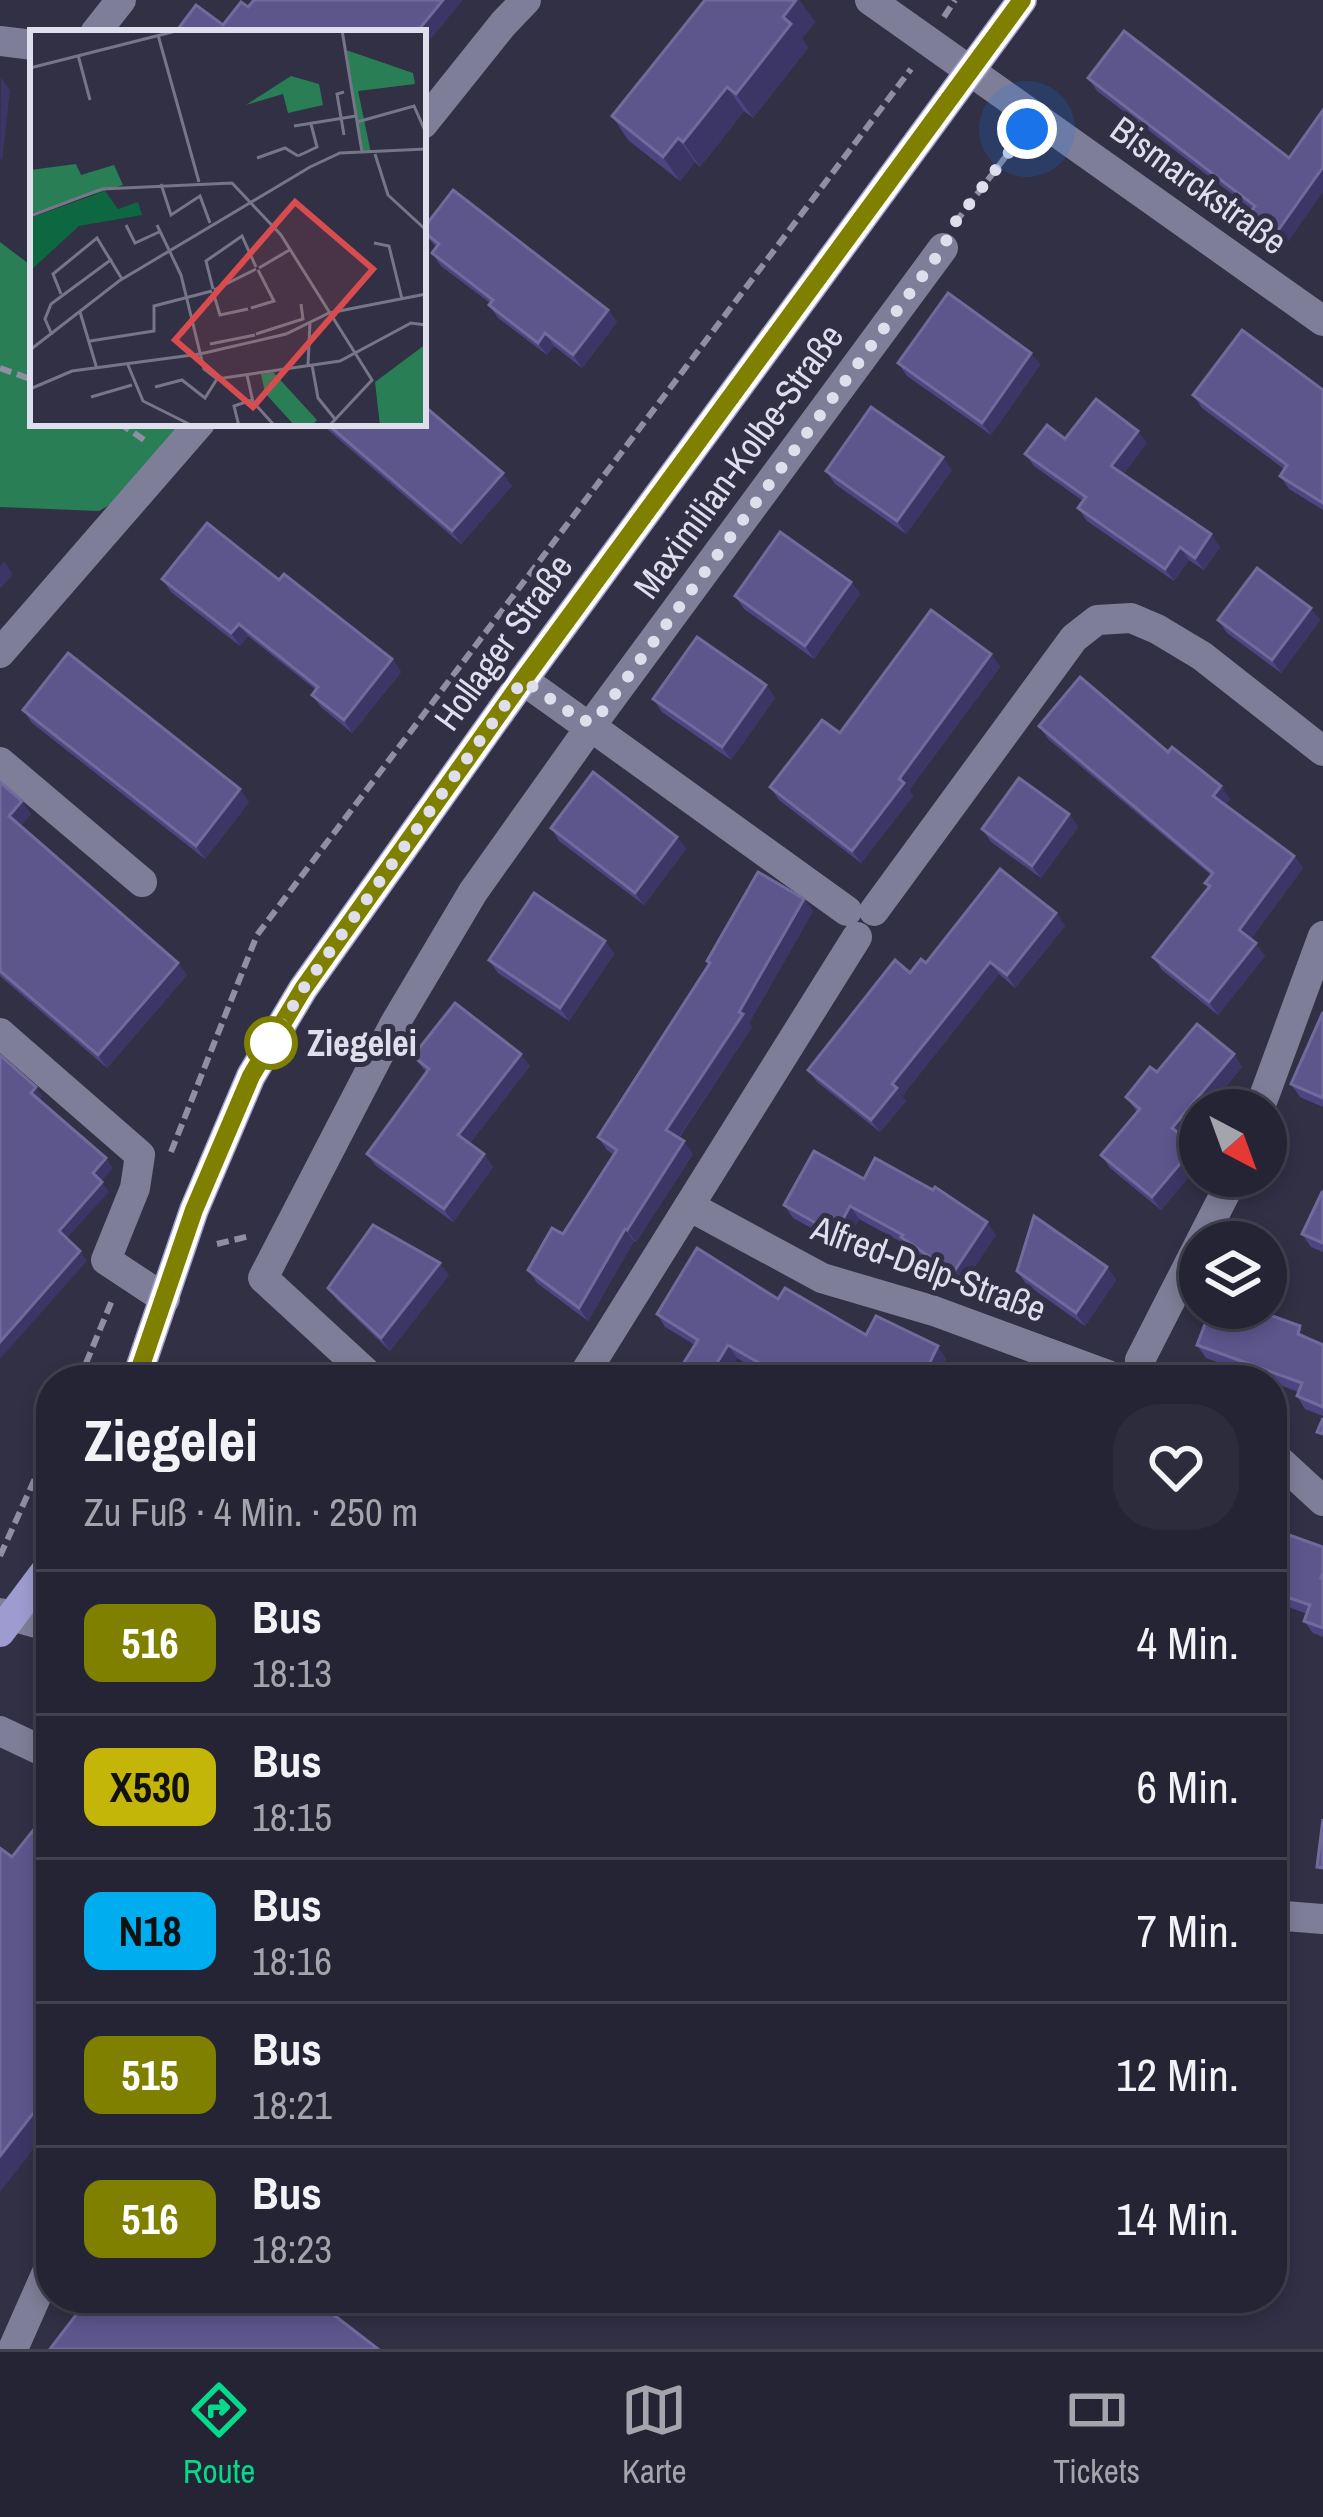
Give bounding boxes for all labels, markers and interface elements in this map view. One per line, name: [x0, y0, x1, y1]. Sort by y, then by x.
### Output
inset map: [30, 30, 426, 426]
your location: [997, 99, 1057, 159]
street label: Bismarckstraße: [1101, 105, 1297, 265]
street label: Maximilian-Kolbe-Straße: [622, 314, 854, 608]
street label: Hollager Straße: [423, 544, 583, 740]
marker: Ziegelei: [246, 1018, 296, 1068]
place label: Ziegelei: [307, 1019, 417, 1067]
north arrow: [1179, 1089, 1287, 1197]
map controls: [1179, 1089, 1287, 1329]
street label: Alfred-Delp-Straße: [804, 1203, 1053, 1333]
button: layers: [1179, 1221, 1287, 1329]
text: Ziegelei: [84, 1402, 258, 1479]
button: heart: [1113, 1404, 1239, 1530]
text: Zu Fuß · 4 Min. · 250 m: [84, 1486, 418, 1538]
text: Bus: [252, 1586, 322, 1647]
text: 4 Min.: [1136, 1612, 1239, 1673]
text: 516: [121, 1615, 179, 1671]
text: 18:13: [252, 1647, 332, 1699]
text: Bus: [252, 1730, 322, 1791]
text: 6 Min.: [1136, 1756, 1239, 1817]
text: X530: [110, 1759, 190, 1815]
text: 18:15: [252, 1791, 332, 1843]
text: Bus: [252, 1874, 322, 1935]
text: 7 Min.: [1136, 1900, 1239, 1961]
text: N18: [118, 1903, 182, 1959]
text: 18:16: [252, 1935, 332, 1987]
text: Bus: [252, 2018, 322, 2079]
text: 12 Min.: [1116, 2044, 1239, 2105]
text: 515: [121, 2047, 179, 2103]
text: 18:21: [252, 2079, 332, 2131]
text: Bus: [252, 2162, 322, 2223]
text: 14 Min.: [1116, 2188, 1239, 2249]
text: 516: [121, 2191, 179, 2247]
text: 18:23: [252, 2223, 332, 2275]
tab: Route: [183, 2377, 255, 2493]
tab: Karte: [621, 2377, 687, 2493]
tab: Tickets: [1053, 2377, 1140, 2493]

